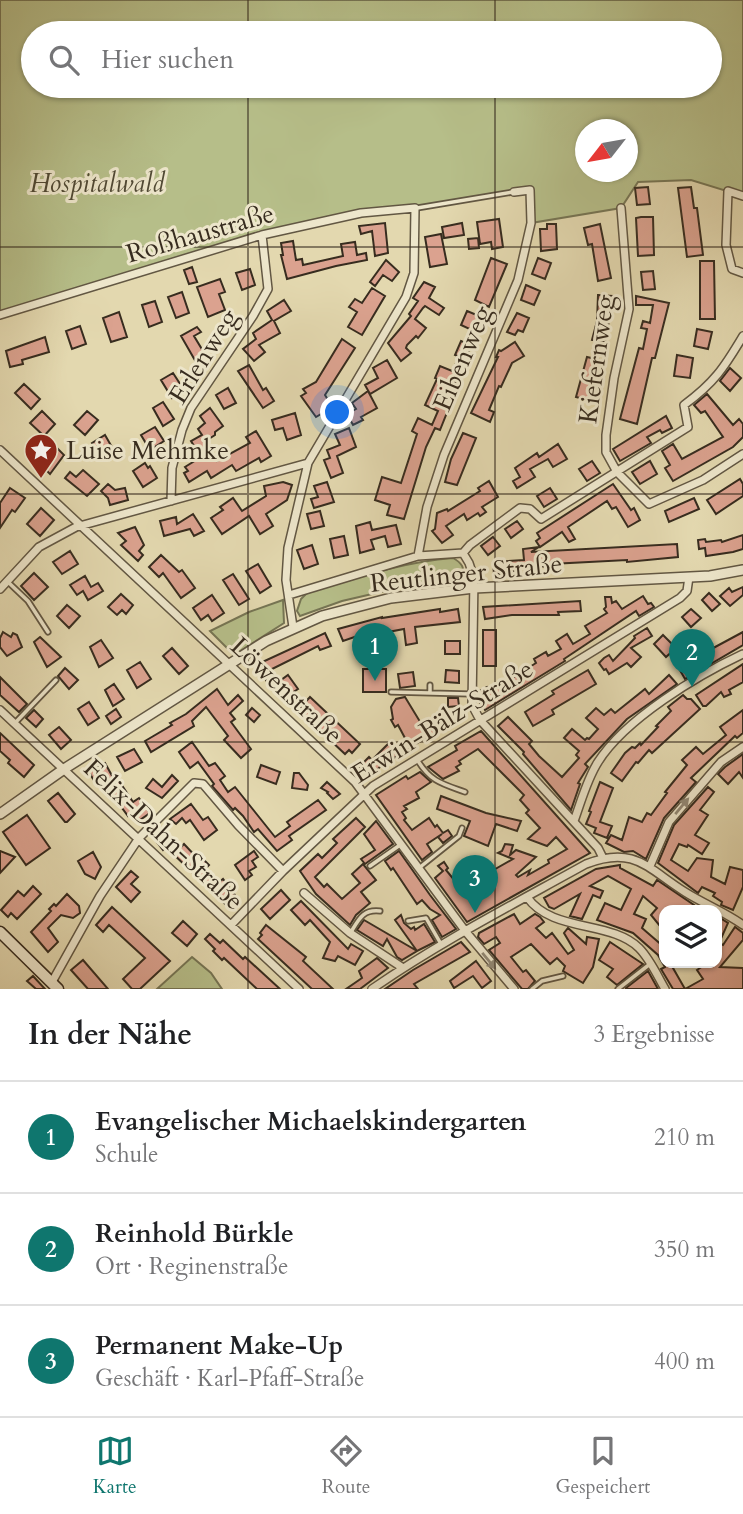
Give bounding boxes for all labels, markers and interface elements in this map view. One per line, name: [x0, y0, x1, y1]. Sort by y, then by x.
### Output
search box: [21, 21, 722, 98]
icon: search: [45, 41, 83, 79]
text: Hier suchen: [101, 42, 234, 77]
north arrow: [575, 119, 638, 182]
park label: Hospitalwald: [29, 166, 166, 201]
street label: Roßhaustraße: [122, 196, 278, 271]
street label: Kiefernweg: [570, 292, 623, 426]
street label: Eibenweg: [425, 300, 500, 416]
street label: Erlenweg: [161, 302, 247, 410]
your location: [320, 395, 354, 429]
place icon: Luise Mehmke: [22, 431, 60, 480]
place label: Luise Mehmke: [66, 433, 229, 468]
street label: Reutlinger Straße: [368, 546, 564, 601]
pin: 1: [352, 623, 398, 681]
street label: Löwenstraße: [223, 629, 351, 752]
pin: 2: [669, 629, 715, 687]
street label: Erwin-Bälz-Straße: [345, 651, 540, 791]
street label: Felix-Dahn-Straße: [76, 751, 251, 918]
one-way arrow: [675, 798, 690, 816]
pin: 3: [452, 855, 498, 913]
map controls: [659, 905, 722, 968]
button: layers: [659, 905, 722, 968]
one-way arrow: [481, 952, 497, 970]
text: In der Nähe: [28, 1014, 192, 1055]
text: 3 Ergebnisse: [593, 1019, 715, 1050]
text: Evangelischer Michaelskindergarten: [95, 1104, 526, 1139]
text: 1: [45, 1122, 57, 1153]
text: 210 m: [654, 1122, 715, 1153]
text: Schule: [95, 1139, 159, 1170]
text: Reinhold Bürkle: [95, 1216, 294, 1251]
text: 2: [45, 1234, 57, 1265]
text: 350 m: [654, 1234, 715, 1265]
text: Ort · Reginenstraße: [95, 1251, 289, 1282]
text: Permanent Make-Up: [95, 1328, 343, 1363]
text: 3: [45, 1346, 57, 1377]
text: 400 m: [654, 1346, 715, 1377]
text: Geschäft · Karl-Pfaff-Straße: [95, 1363, 364, 1394]
tab: Karte: [93, 1432, 137, 1500]
tab: Route: [322, 1432, 370, 1500]
tab: Gespeichert: [556, 1432, 650, 1500]

